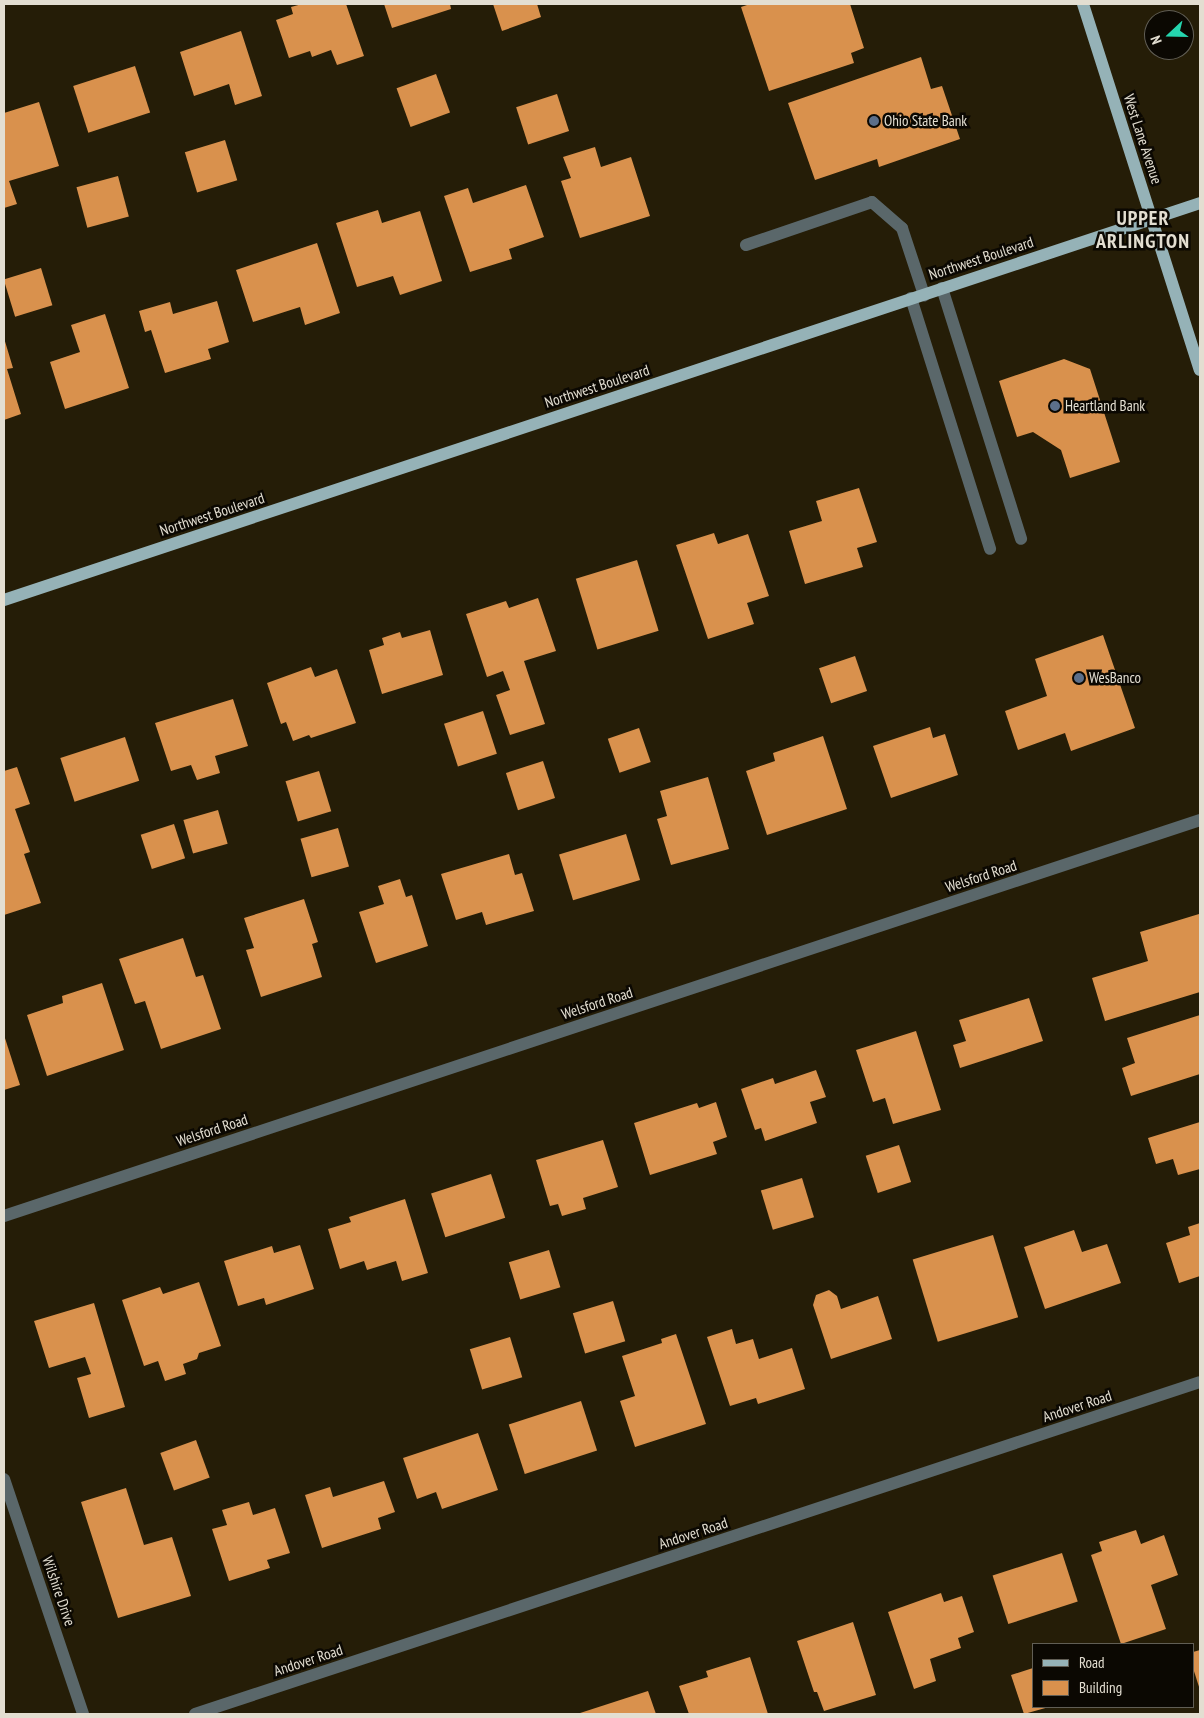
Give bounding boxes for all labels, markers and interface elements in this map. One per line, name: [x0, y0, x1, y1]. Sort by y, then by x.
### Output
north arrow: [1144, 10, 1194, 60]
text: N: [1146, 33, 1166, 47]
street label: West Lane Avenue: [1120, 92, 1166, 186]
place label: Ohio State Bank: [884, 112, 967, 130]
marker: Ohio State Bank: [868, 115, 880, 127]
district label: UPPER ARLINGTON: [1095, 207, 1191, 254]
street label: Northwest Boulevard: [926, 233, 1036, 283]
street label: Northwest Boulevard: [542, 361, 652, 411]
place label: Heartland Bank: [1065, 397, 1145, 415]
marker: Heartland Bank: [1049, 400, 1061, 412]
street label: Northwest Boulevard: [157, 489, 267, 539]
place label: WesBanco: [1089, 669, 1141, 687]
marker: WesBanco: [1073, 672, 1085, 684]
street label: Welsford Road: [943, 856, 1019, 896]
street label: Welsford Road: [559, 983, 635, 1023]
street label: Welsford Road: [174, 1110, 250, 1150]
street label: Andover Road: [1040, 1386, 1114, 1426]
street label: Andover Road: [656, 1513, 730, 1553]
street label: Wilshire Drive: [39, 1554, 79, 1628]
street label: Andover Road: [271, 1640, 345, 1680]
legend: [1032, 1643, 1194, 1708]
text: Road: [1079, 1653, 1105, 1672]
text: Building: [1079, 1678, 1122, 1697]

